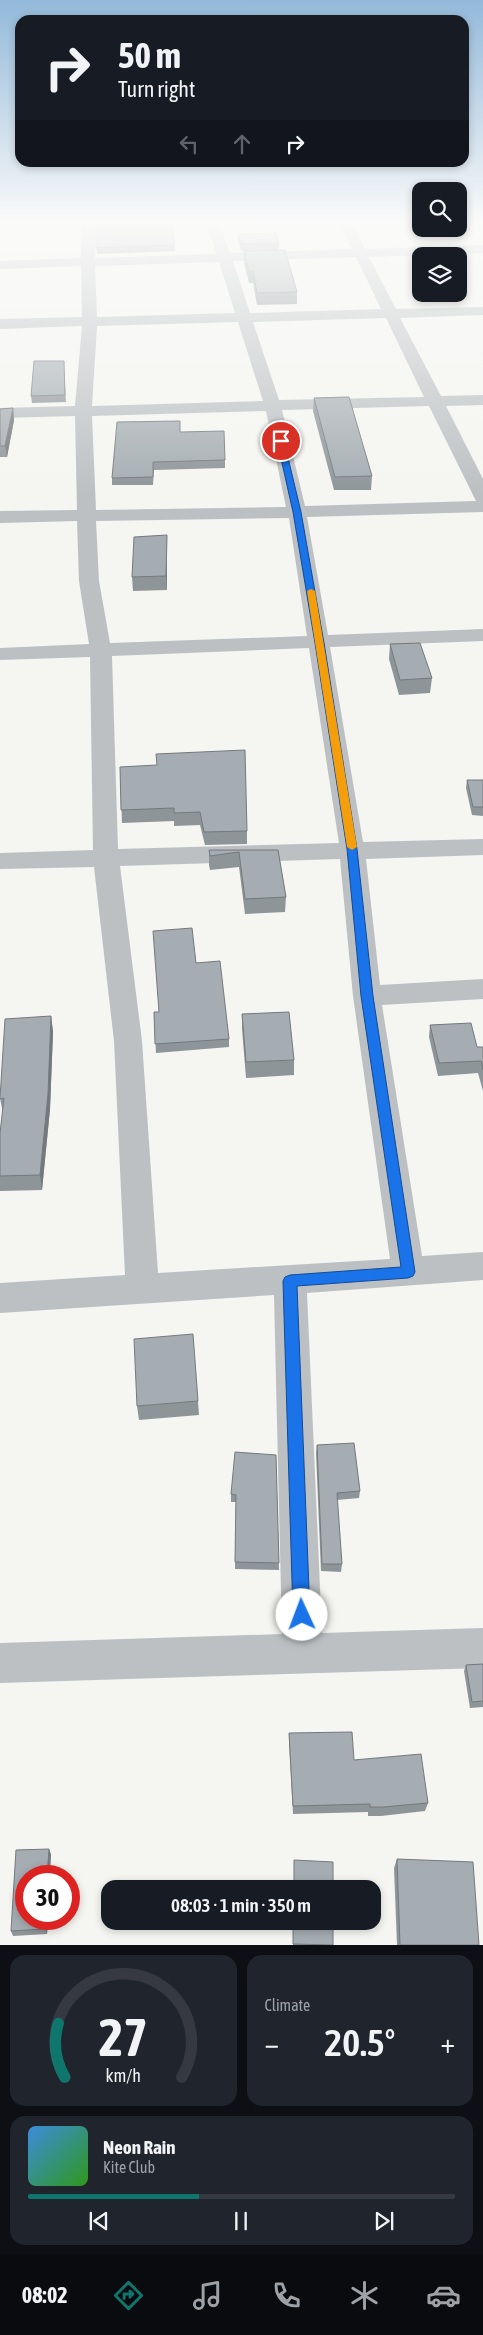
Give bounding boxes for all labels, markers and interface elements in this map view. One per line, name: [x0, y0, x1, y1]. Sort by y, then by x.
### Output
icon: right: [35, 35, 100, 100]
text: 50 m: [118, 35, 181, 75]
text: Turn right: [118, 76, 195, 102]
icon: left: [175, 130, 203, 158]
icon: ahead: [228, 130, 256, 158]
icon: right: [281, 130, 309, 158]
map controls: [412, 182, 467, 302]
button: search: [412, 182, 467, 237]
button: layers: [412, 247, 467, 302]
pin: [260, 420, 302, 462]
icon: arrive: [267, 427, 295, 455]
position arrow: [275, 1588, 327, 1640]
speed limit sign: 30: [15, 1865, 80, 1930]
text: 08:03 · 1 min · 350 m: [171, 1894, 311, 1916]
text: Climate: [265, 1996, 310, 2014]
text: 27: [99, 2007, 148, 2067]
text: 20.5°: [324, 2021, 395, 2064]
text: −: [265, 2027, 279, 2059]
text: +: [440, 2027, 455, 2059]
text: km/h: [106, 2065, 141, 2086]
text: Neon Rain: [103, 2136, 175, 2158]
text: Kite Club: [103, 2158, 155, 2176]
icon: previous: [85, 2207, 113, 2235]
icon: pause: [227, 2207, 255, 2235]
icon: next: [370, 2207, 398, 2235]
icon: directions: [111, 2278, 146, 2313]
icon: music: [190, 2278, 225, 2313]
icon: phone: [269, 2278, 304, 2313]
icon: climate: [347, 2278, 382, 2313]
icon: car: [426, 2278, 461, 2313]
text: 08:02: [22, 2282, 68, 2308]

